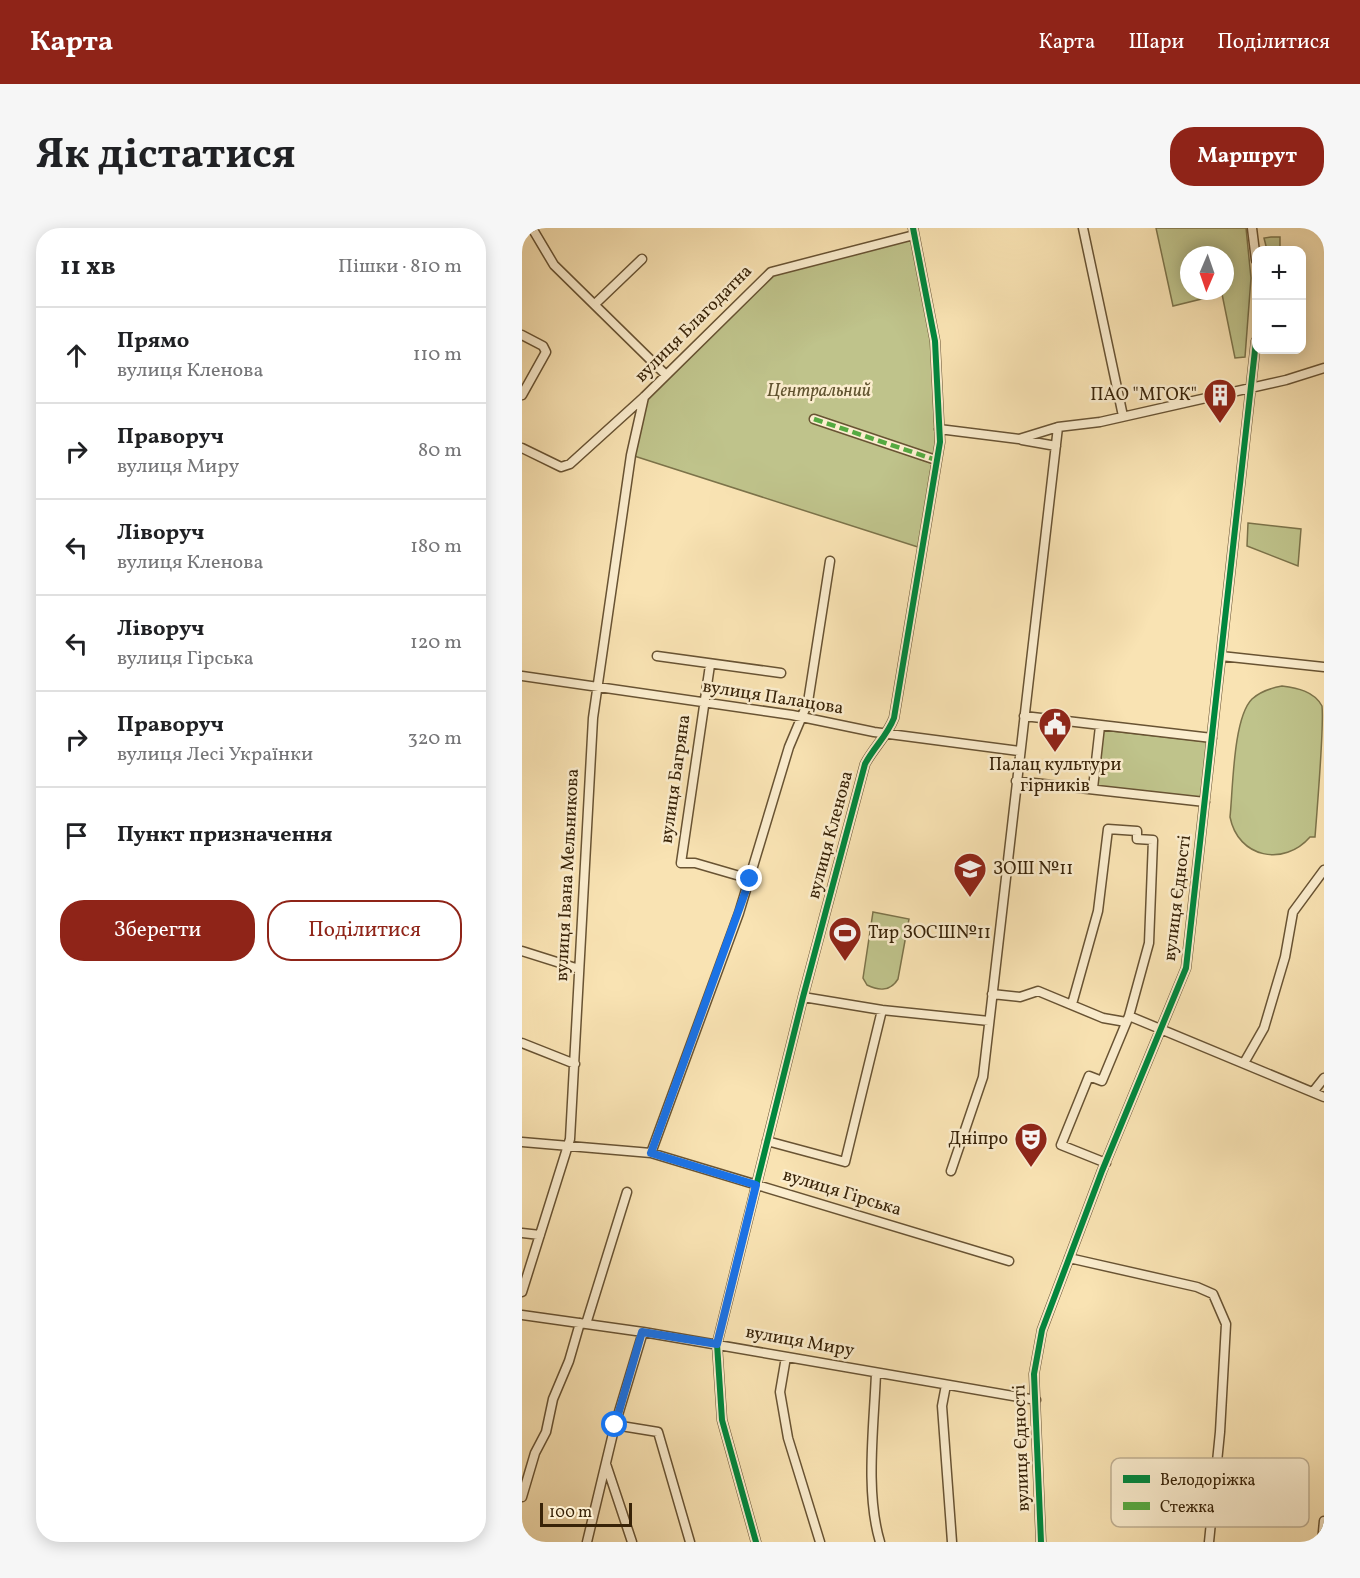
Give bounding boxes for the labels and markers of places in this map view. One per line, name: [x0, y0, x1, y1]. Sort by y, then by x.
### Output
building icon: ПАО "МГОК": [1202, 377, 1238, 424]
place label: ПАО "МГОК": [1090, 383, 1197, 408]
public building icon: Палац культури гірників: [1037, 706, 1073, 753]
place label: Палац культури гірників: [989, 753, 1121, 799]
school or university icon: ЗОШ №11: [952, 851, 988, 898]
place label: ЗОШ №11: [993, 857, 1073, 882]
sports icon: Тир ЗОСШ№11: [827, 915, 863, 962]
place label: Тир ЗОСШ№11: [868, 921, 991, 946]
theatre icon: Дніпро: [1013, 1121, 1049, 1168]
place label: Дніпро: [948, 1127, 1008, 1152]

